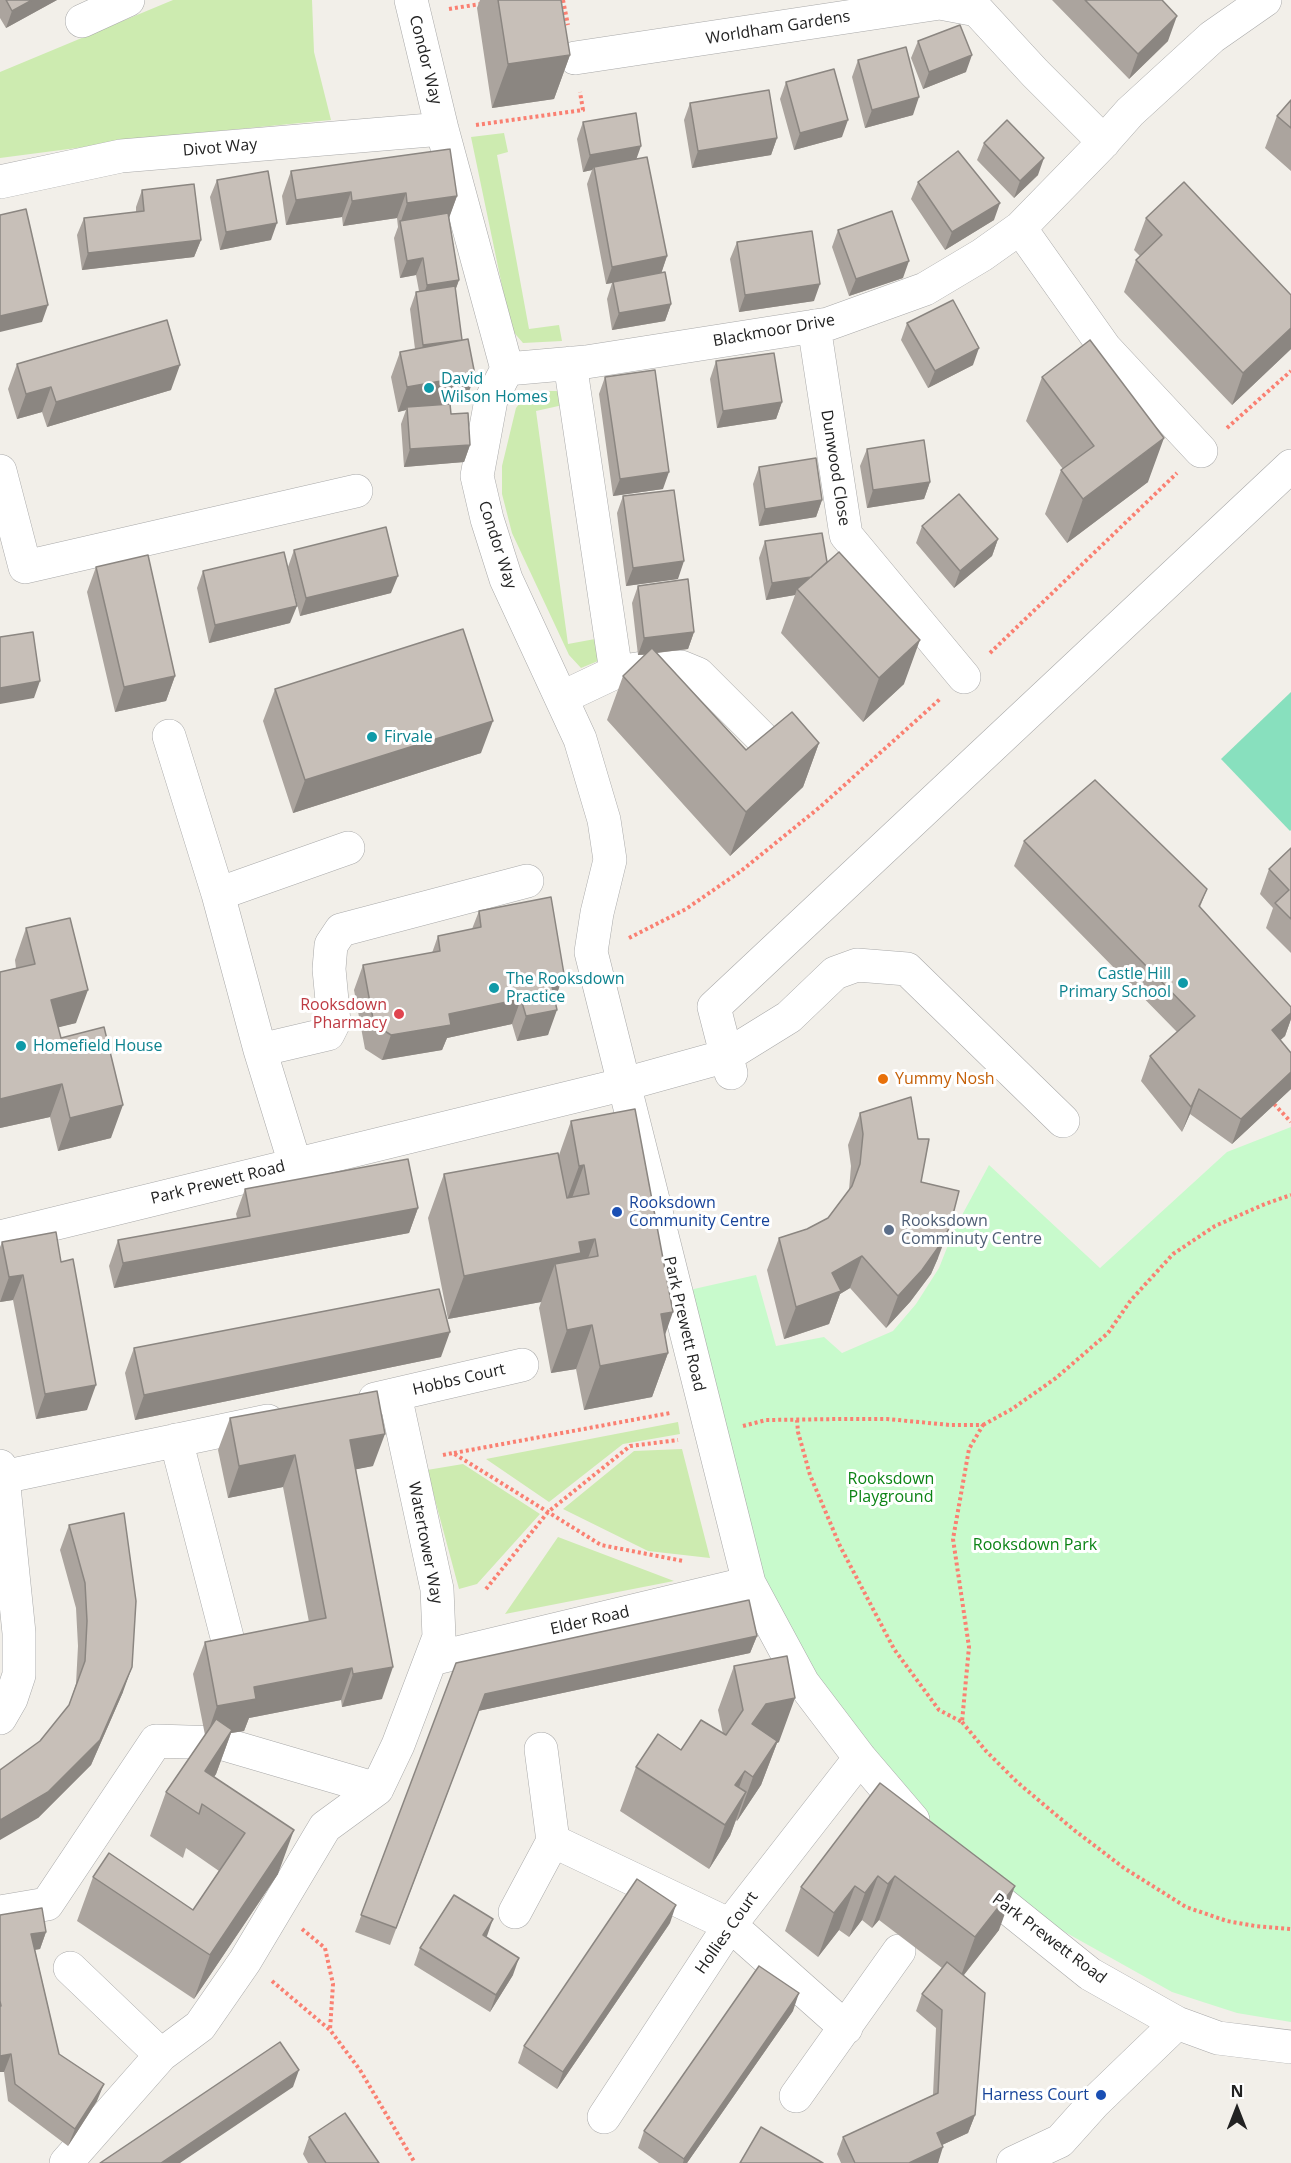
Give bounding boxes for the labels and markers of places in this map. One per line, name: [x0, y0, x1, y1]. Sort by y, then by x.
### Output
place label: David Wilson Homes: [441, 369, 548, 407]
marker: David Wilson Homes: [422, 381, 436, 395]
place label: Firvale: [384, 727, 433, 747]
marker: Firvale: [365, 730, 379, 744]
place label: Castle Hill Primary School: [1059, 964, 1171, 1002]
place label: The Rooksdown Practice: [506, 969, 625, 1007]
marker: Castle Hill Primary School: [1176, 976, 1190, 990]
marker: The Rooksdown Practice: [487, 981, 501, 995]
place label: Rooksdown Pharmacy: [300, 995, 387, 1033]
marker: Rooksdown Pharmacy: [392, 1007, 406, 1021]
place label: Homefield House: [33, 1036, 162, 1056]
marker: Homefield House: [14, 1039, 28, 1053]
place label: Yummy Nosh: [895, 1069, 995, 1089]
marker: Yummy Nosh: [876, 1072, 890, 1086]
place label: Rooksdown Community Centre: [629, 1193, 770, 1231]
marker: Rooksdown Community Centre: [610, 1205, 624, 1219]
place label: Rooksdown Comminuty Centre: [901, 1211, 1042, 1249]
marker: Rooksdown Comminuty Centre: [882, 1223, 896, 1237]
place label: Harness Court: [982, 2085, 1089, 2105]
marker: Harness Court: [1094, 2088, 1108, 2102]

